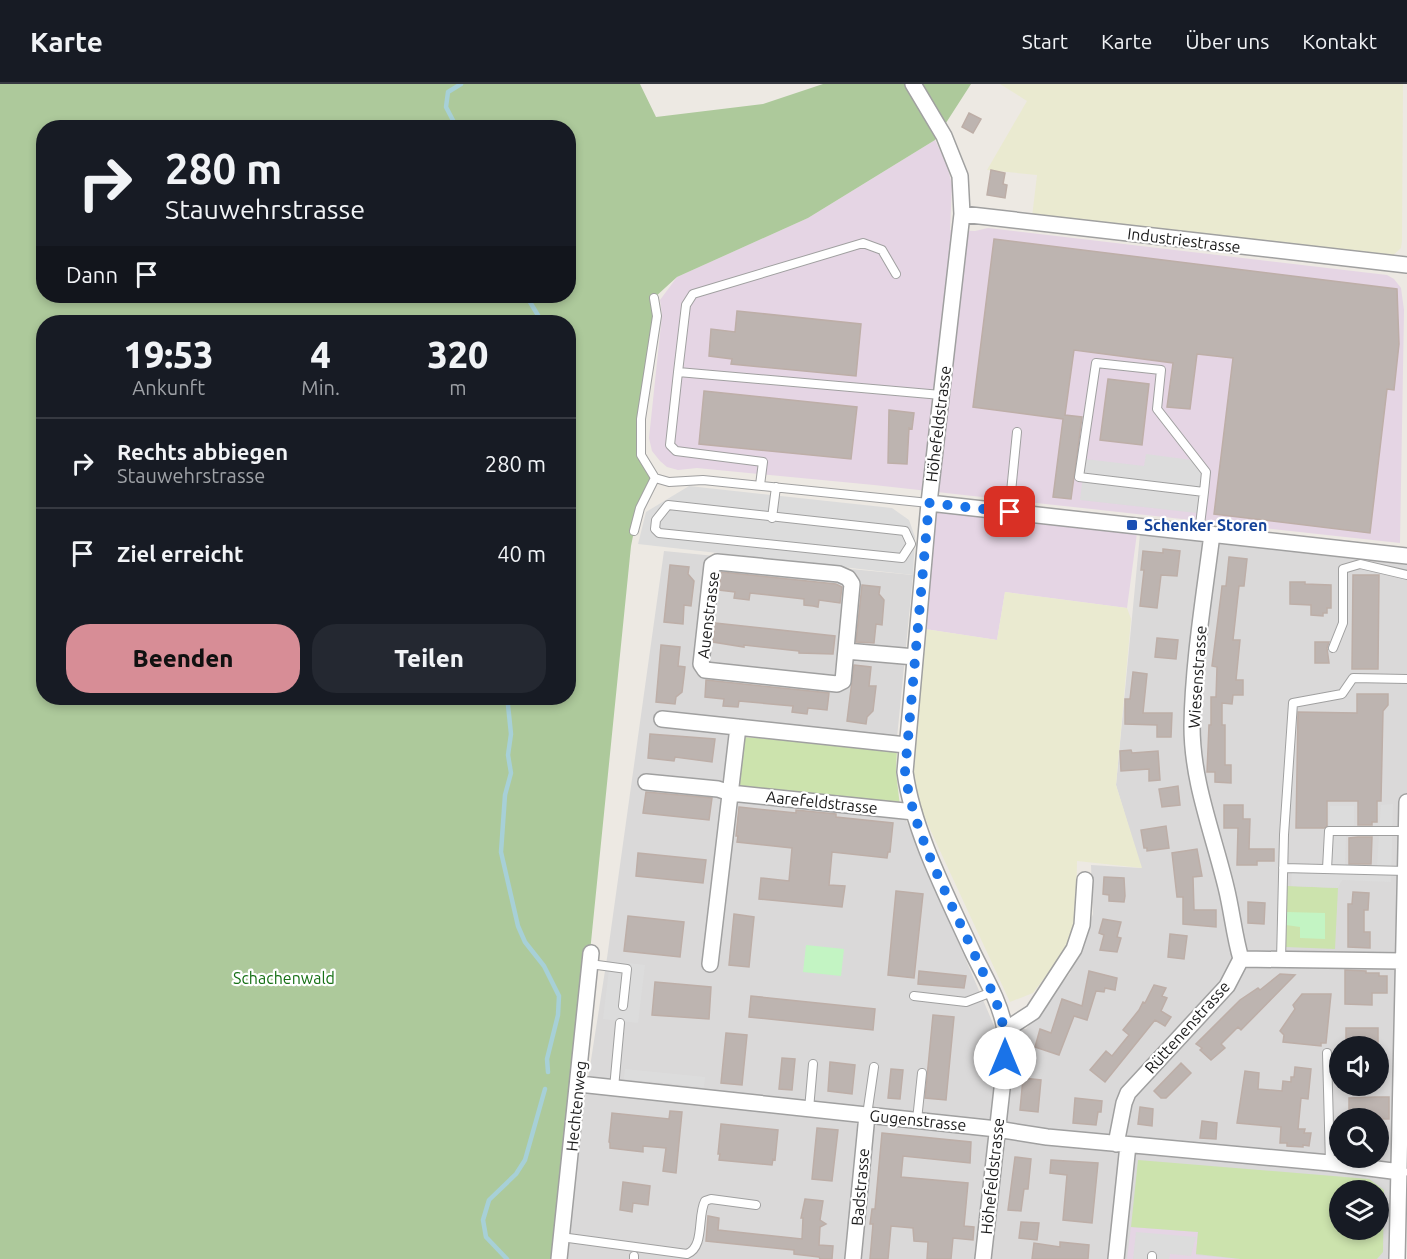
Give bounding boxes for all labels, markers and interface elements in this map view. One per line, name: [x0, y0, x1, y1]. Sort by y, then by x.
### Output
text: Karte: [30, 26, 103, 57]
text: Start: [1022, 29, 1068, 53]
text: Karte: [1101, 29, 1152, 53]
text: Über uns: [1185, 29, 1269, 53]
text: Kontakt: [1302, 29, 1377, 53]
icon: right: [66, 144, 144, 222]
text: 280 m: [165, 145, 282, 192]
text: Stauwehrstrasse: [165, 194, 365, 224]
street label: Industriestrasse: [1126, 224, 1242, 256]
icon: arrive: [130, 258, 163, 291]
text: Dann: [66, 262, 118, 287]
text: 19:53: [124, 334, 214, 375]
text: 4: [310, 334, 331, 375]
text: 320: [427, 334, 488, 375]
street label: Höhefeldstrasse: [922, 365, 954, 483]
text: Ankunft: [132, 376, 205, 399]
text: Min.: [301, 376, 340, 399]
text: m: [449, 376, 467, 399]
text: Rechts abbiegen: [117, 439, 288, 464]
icon: right: [66, 447, 99, 480]
text: 280 m: [485, 451, 546, 476]
text: Stauwehrstrasse: [117, 464, 265, 487]
pin: [984, 486, 1035, 537]
icon: arrive: [993, 495, 1026, 528]
place label: Schenker Storen: [1144, 516, 1267, 534]
marker: Schenker Storen: [1125, 518, 1139, 532]
icon: arrive: [66, 537, 99, 570]
text: Ziel erreicht: [117, 541, 244, 566]
text: 40 m: [497, 541, 546, 566]
street label: Auenstrasse: [694, 570, 722, 660]
button: Beenden: [66, 624, 300, 693]
button: Teilen: [312, 624, 546, 693]
street label: Wiesenstrasse: [1184, 625, 1210, 729]
street label: Aarefeldstrasse: [765, 787, 879, 817]
park label: Schachenwald: [233, 969, 335, 987]
street label: Rüttenenstrasse: [1141, 977, 1233, 1077]
position arrow: [973, 1026, 1037, 1090]
map controls: [1329, 1036, 1389, 1240]
button: sound: [1329, 1036, 1389, 1096]
street label: Hechtenweg: [562, 1060, 590, 1152]
street label: Gugenstrasse: [869, 1106, 967, 1134]
button: search: [1329, 1108, 1389, 1168]
street label: Höhefeldstrasse: [977, 1117, 1007, 1235]
street label: Badstrasse: [848, 1147, 872, 1227]
button: layers: [1329, 1180, 1389, 1240]

